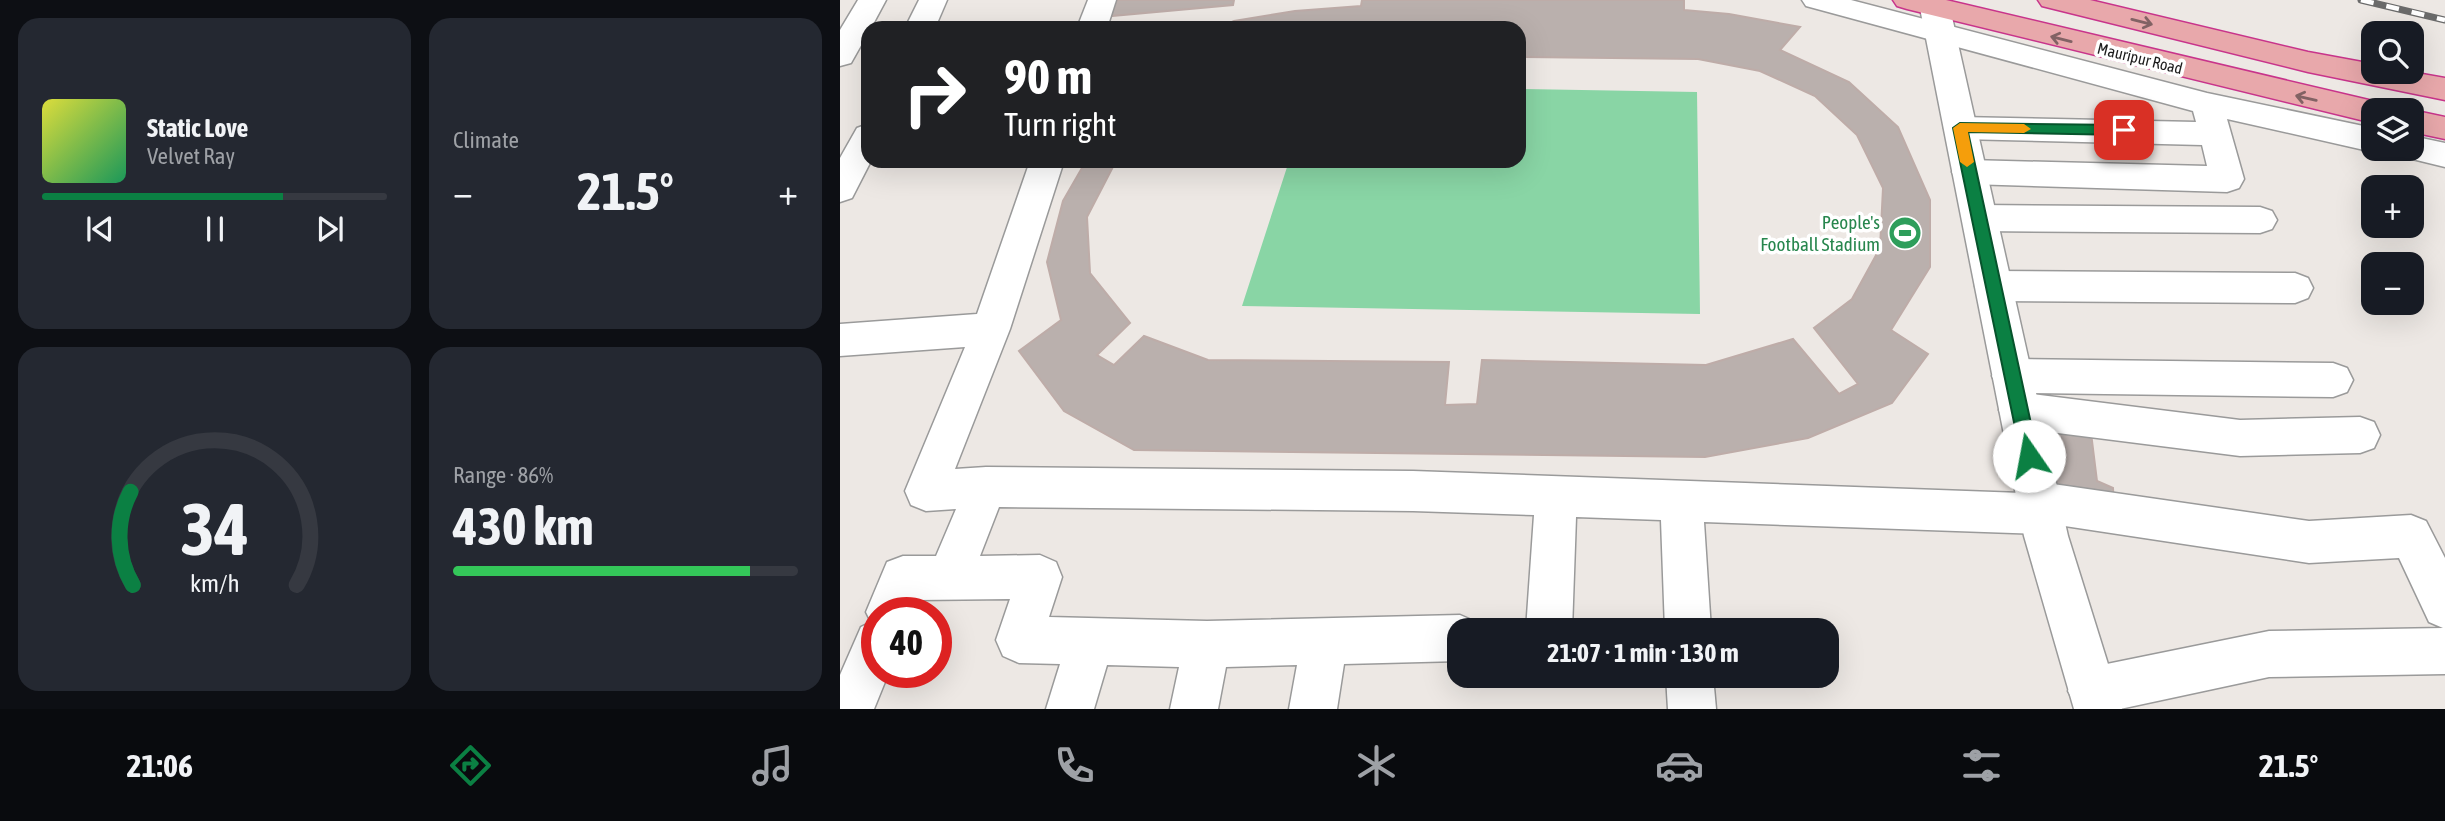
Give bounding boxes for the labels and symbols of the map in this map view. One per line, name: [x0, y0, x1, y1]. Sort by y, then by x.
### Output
one-way arrow: [2130, 16, 2153, 29]
one-way arrow: [2050, 31, 2073, 45]
street label: Mauripur Road: [2095, 39, 2184, 78]
one-way arrow: [2295, 91, 2318, 104]
pin: [2094, 100, 2154, 160]
place label: People's Football Stadium: [1760, 211, 1880, 255]
sports icon: People's Football Stadium: [1886, 214, 1924, 252]
position arrow: [1992, 419, 2066, 493]
speed limit sign: 40: [861, 597, 952, 688]

